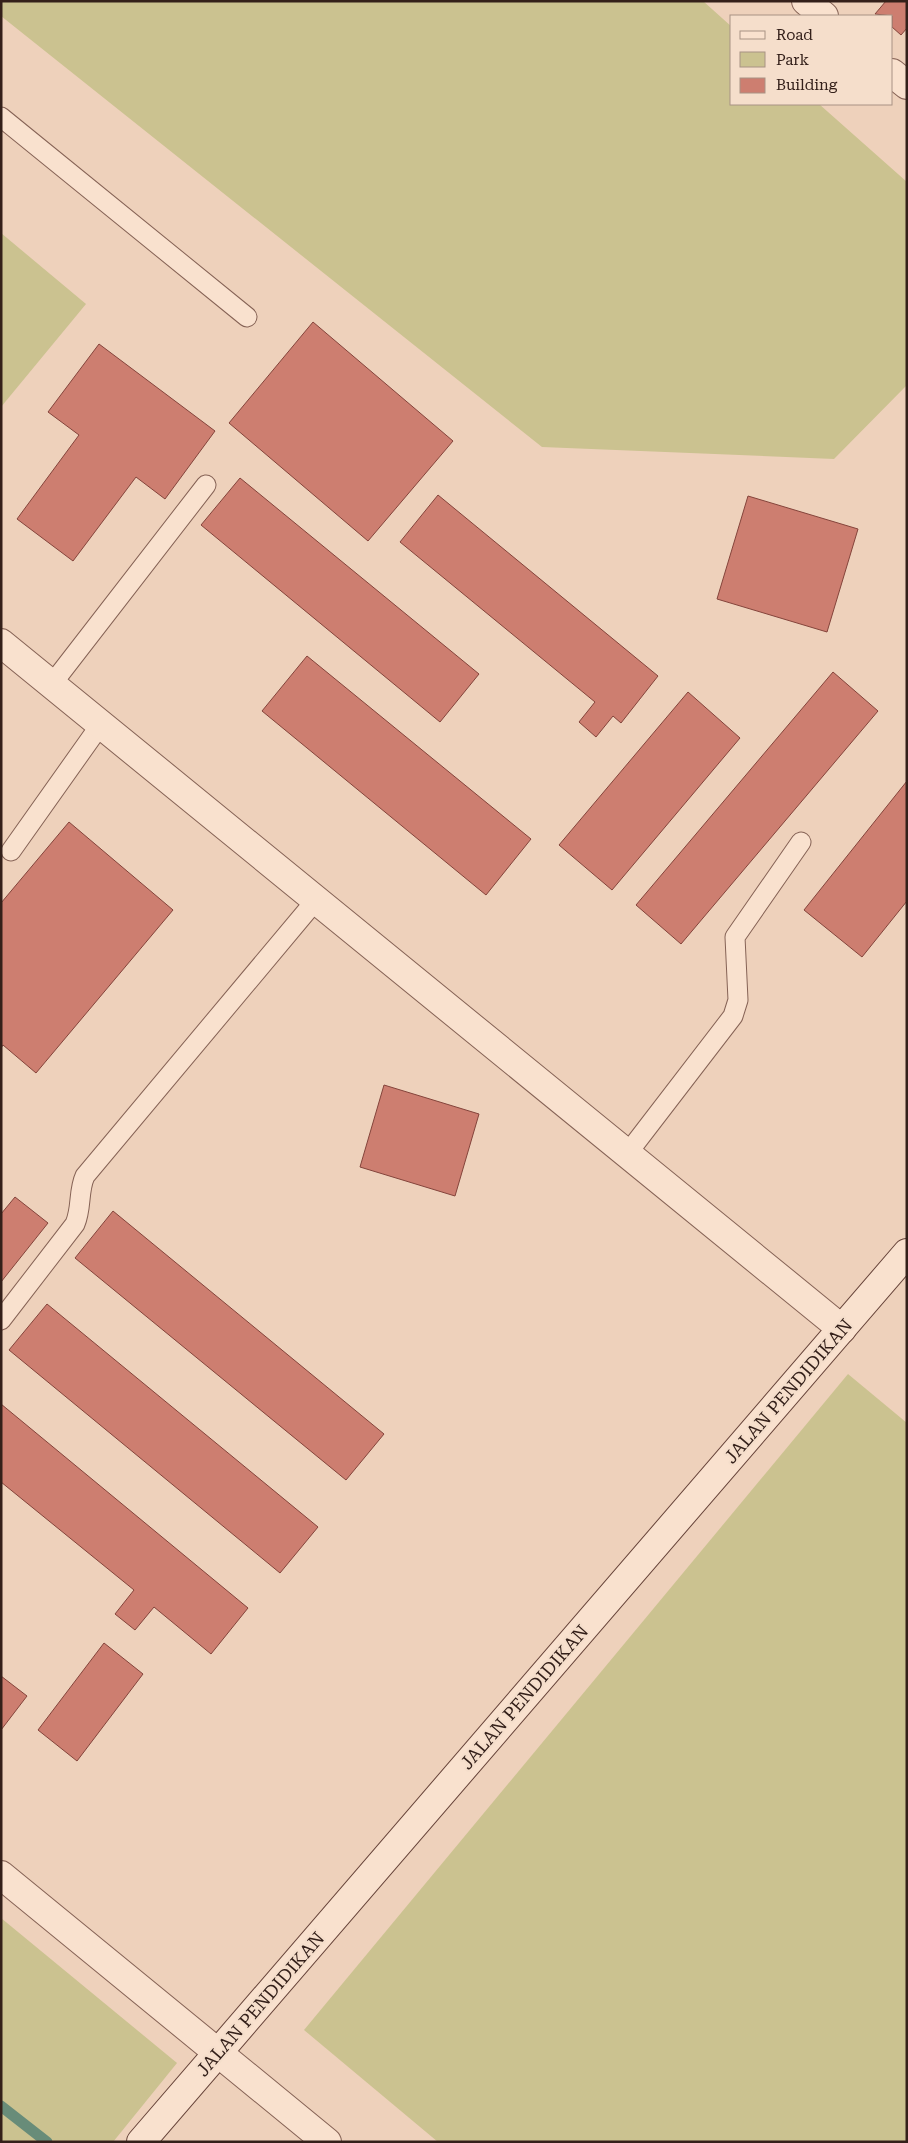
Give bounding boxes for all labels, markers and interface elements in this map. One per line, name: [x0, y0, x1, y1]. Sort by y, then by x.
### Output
legend: [730, 15, 893, 105]
text: Road: [776, 26, 813, 44]
text: Park: [776, 51, 810, 69]
text: Building: [776, 76, 838, 94]
street label: JALAN PENDIDIKAN: [720, 1315, 856, 1467]
street label: JALAN PENDIDIKAN: [456, 1621, 592, 1773]
street label: JALAN PENDIDIKAN: [192, 1928, 328, 2080]

